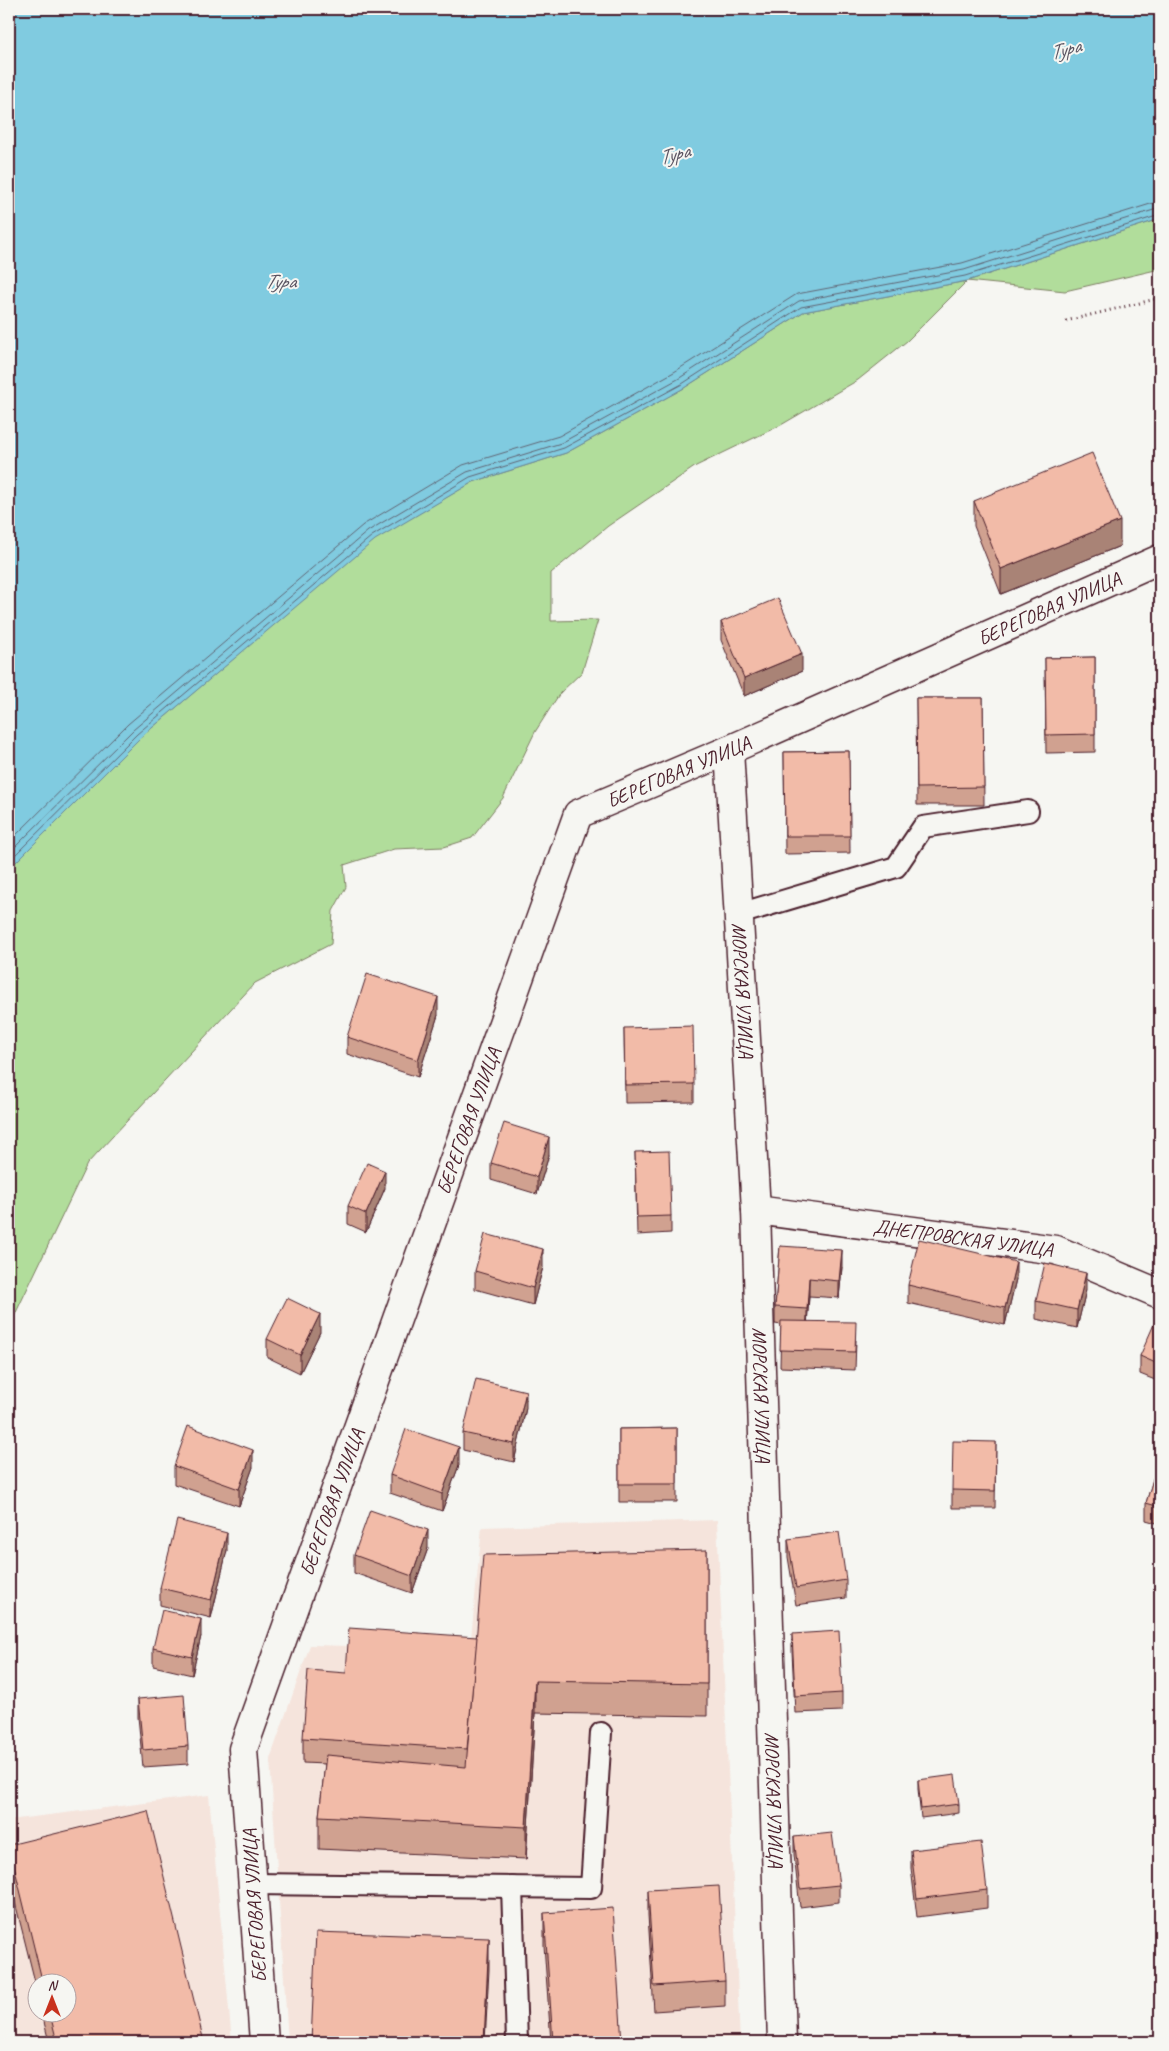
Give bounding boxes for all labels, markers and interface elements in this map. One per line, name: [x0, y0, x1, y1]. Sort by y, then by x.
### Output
water label: Тура: [1047, 32, 1086, 66]
water label: Тура: [656, 137, 695, 171]
water label: Тура: [264, 268, 298, 294]
street label: БЕРЕГОВАЯ УЛИЦА: [974, 566, 1126, 651]
street label: БЕРЕГОВАЯ УЛИЦА: [603, 730, 755, 813]
street label: МОРСКАЯ УЛИЦА: [726, 922, 759, 1060]
street label: БЕРЕГОВАЯ УЛИЦА: [431, 1043, 507, 1198]
street label: ДНЕПРОВСКАЯ УЛИЦА: [872, 1214, 1055, 1263]
street label: МОРСКАЯ УЛИЦА: [747, 1327, 776, 1464]
street label: БЕРЕГОВАЯ УЛИЦА: [294, 1425, 370, 1579]
street label: МОРСКАЯ УЛИЦА: [759, 1732, 789, 1869]
street label: БЕРЕГОВАЯ УЛИЦА: [237, 1827, 272, 1984]
north arrow: [28, 1974, 78, 2024]
text: N: [48, 1977, 59, 1994]

